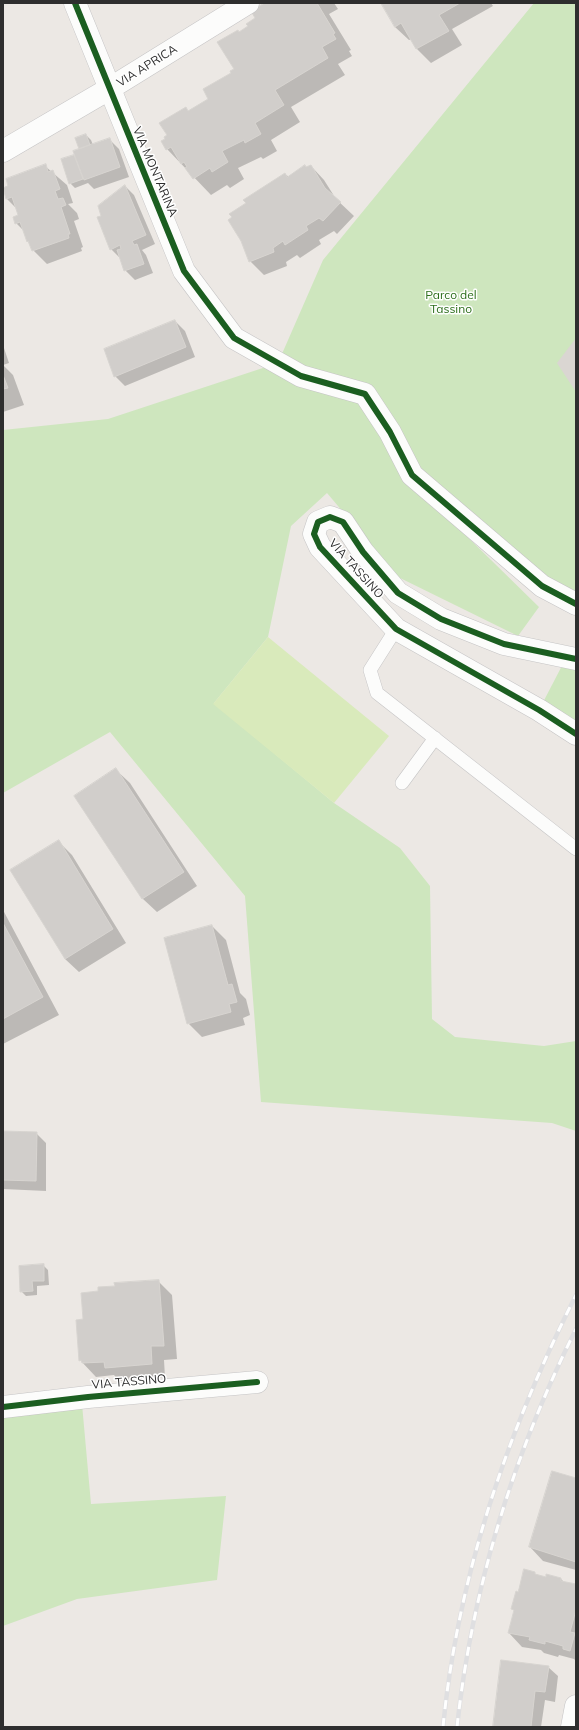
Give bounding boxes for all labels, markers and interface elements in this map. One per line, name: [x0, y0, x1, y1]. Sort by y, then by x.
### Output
street label: VIA APRICA: [114, 42, 180, 90]
street label: VIA MONTARINA: [130, 125, 180, 219]
park label: Parco del Tassino: [425, 288, 477, 316]
street label: VIA TASSINO: [326, 536, 386, 602]
street label: VIA TASSINO: [91, 1372, 167, 1392]

